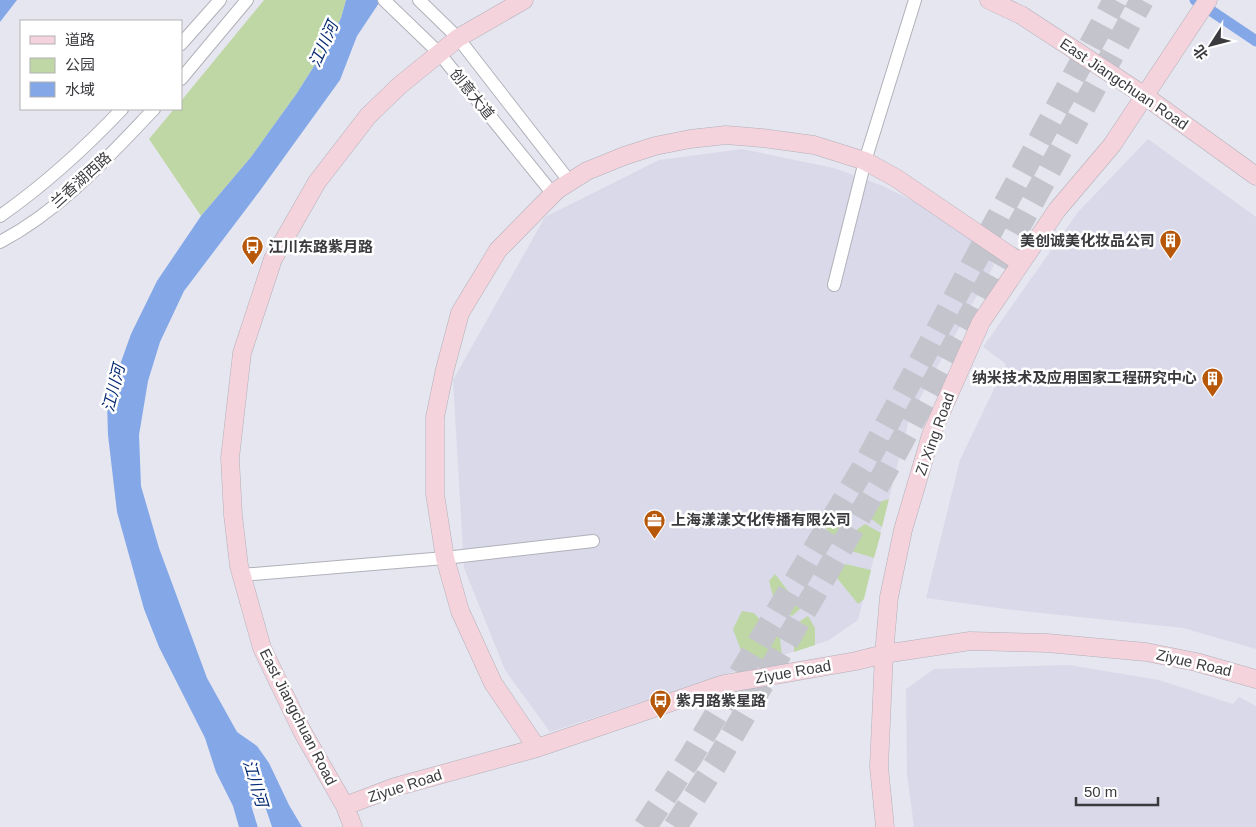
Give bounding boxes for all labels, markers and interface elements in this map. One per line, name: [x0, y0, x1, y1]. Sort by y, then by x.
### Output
water label: 江川河: [306, 16, 342, 70]
legend: [20, 20, 182, 110]
north arrow: [1186, 20, 1236, 70]
text: 道路: [65, 31, 95, 48]
street label: East Jiangchuan Road: [1057, 34, 1192, 133]
text: 北: [1190, 42, 1211, 63]
text: 公园: [65, 56, 95, 73]
street label: 创意大道: [447, 65, 498, 122]
text: 水域: [65, 81, 95, 98]
street label: 兰香湖西路: [47, 148, 114, 211]
building icon: 美创诚美化妆品公司: [1159, 229, 1183, 260]
place label: 美创诚美化妆品公司: [1020, 232, 1155, 249]
bus stop icon: 江川东路紫月路: [240, 235, 264, 266]
place label: 江川东路紫月路: [268, 238, 373, 255]
water label: 江川河: [99, 360, 128, 413]
building icon: 纳米技术及应用国家工程研究中心: [1201, 366, 1225, 397]
place label: 纳米技术及应用国家工程研究中心: [972, 369, 1197, 386]
street label: Zi Xing Road: [912, 390, 957, 477]
office icon: 上海漾漾文化传播有限公司: [643, 508, 667, 539]
place label: 上海漾漾文化传播有限公司: [671, 511, 851, 528]
street label: East Jiangchuan Road: [257, 646, 340, 788]
street label: Ziyue Road: [1155, 646, 1233, 679]
street label: Ziyue Road: [754, 656, 832, 687]
bus stop icon: 紫月路紫星路: [648, 689, 672, 720]
place label: 紫月路紫星路: [676, 692, 766, 709]
water label: 江川河: [240, 758, 272, 811]
street label: Ziyue Road: [366, 766, 444, 805]
scale bar: [1076, 774, 1158, 806]
text: 50 m: [1084, 783, 1117, 800]

